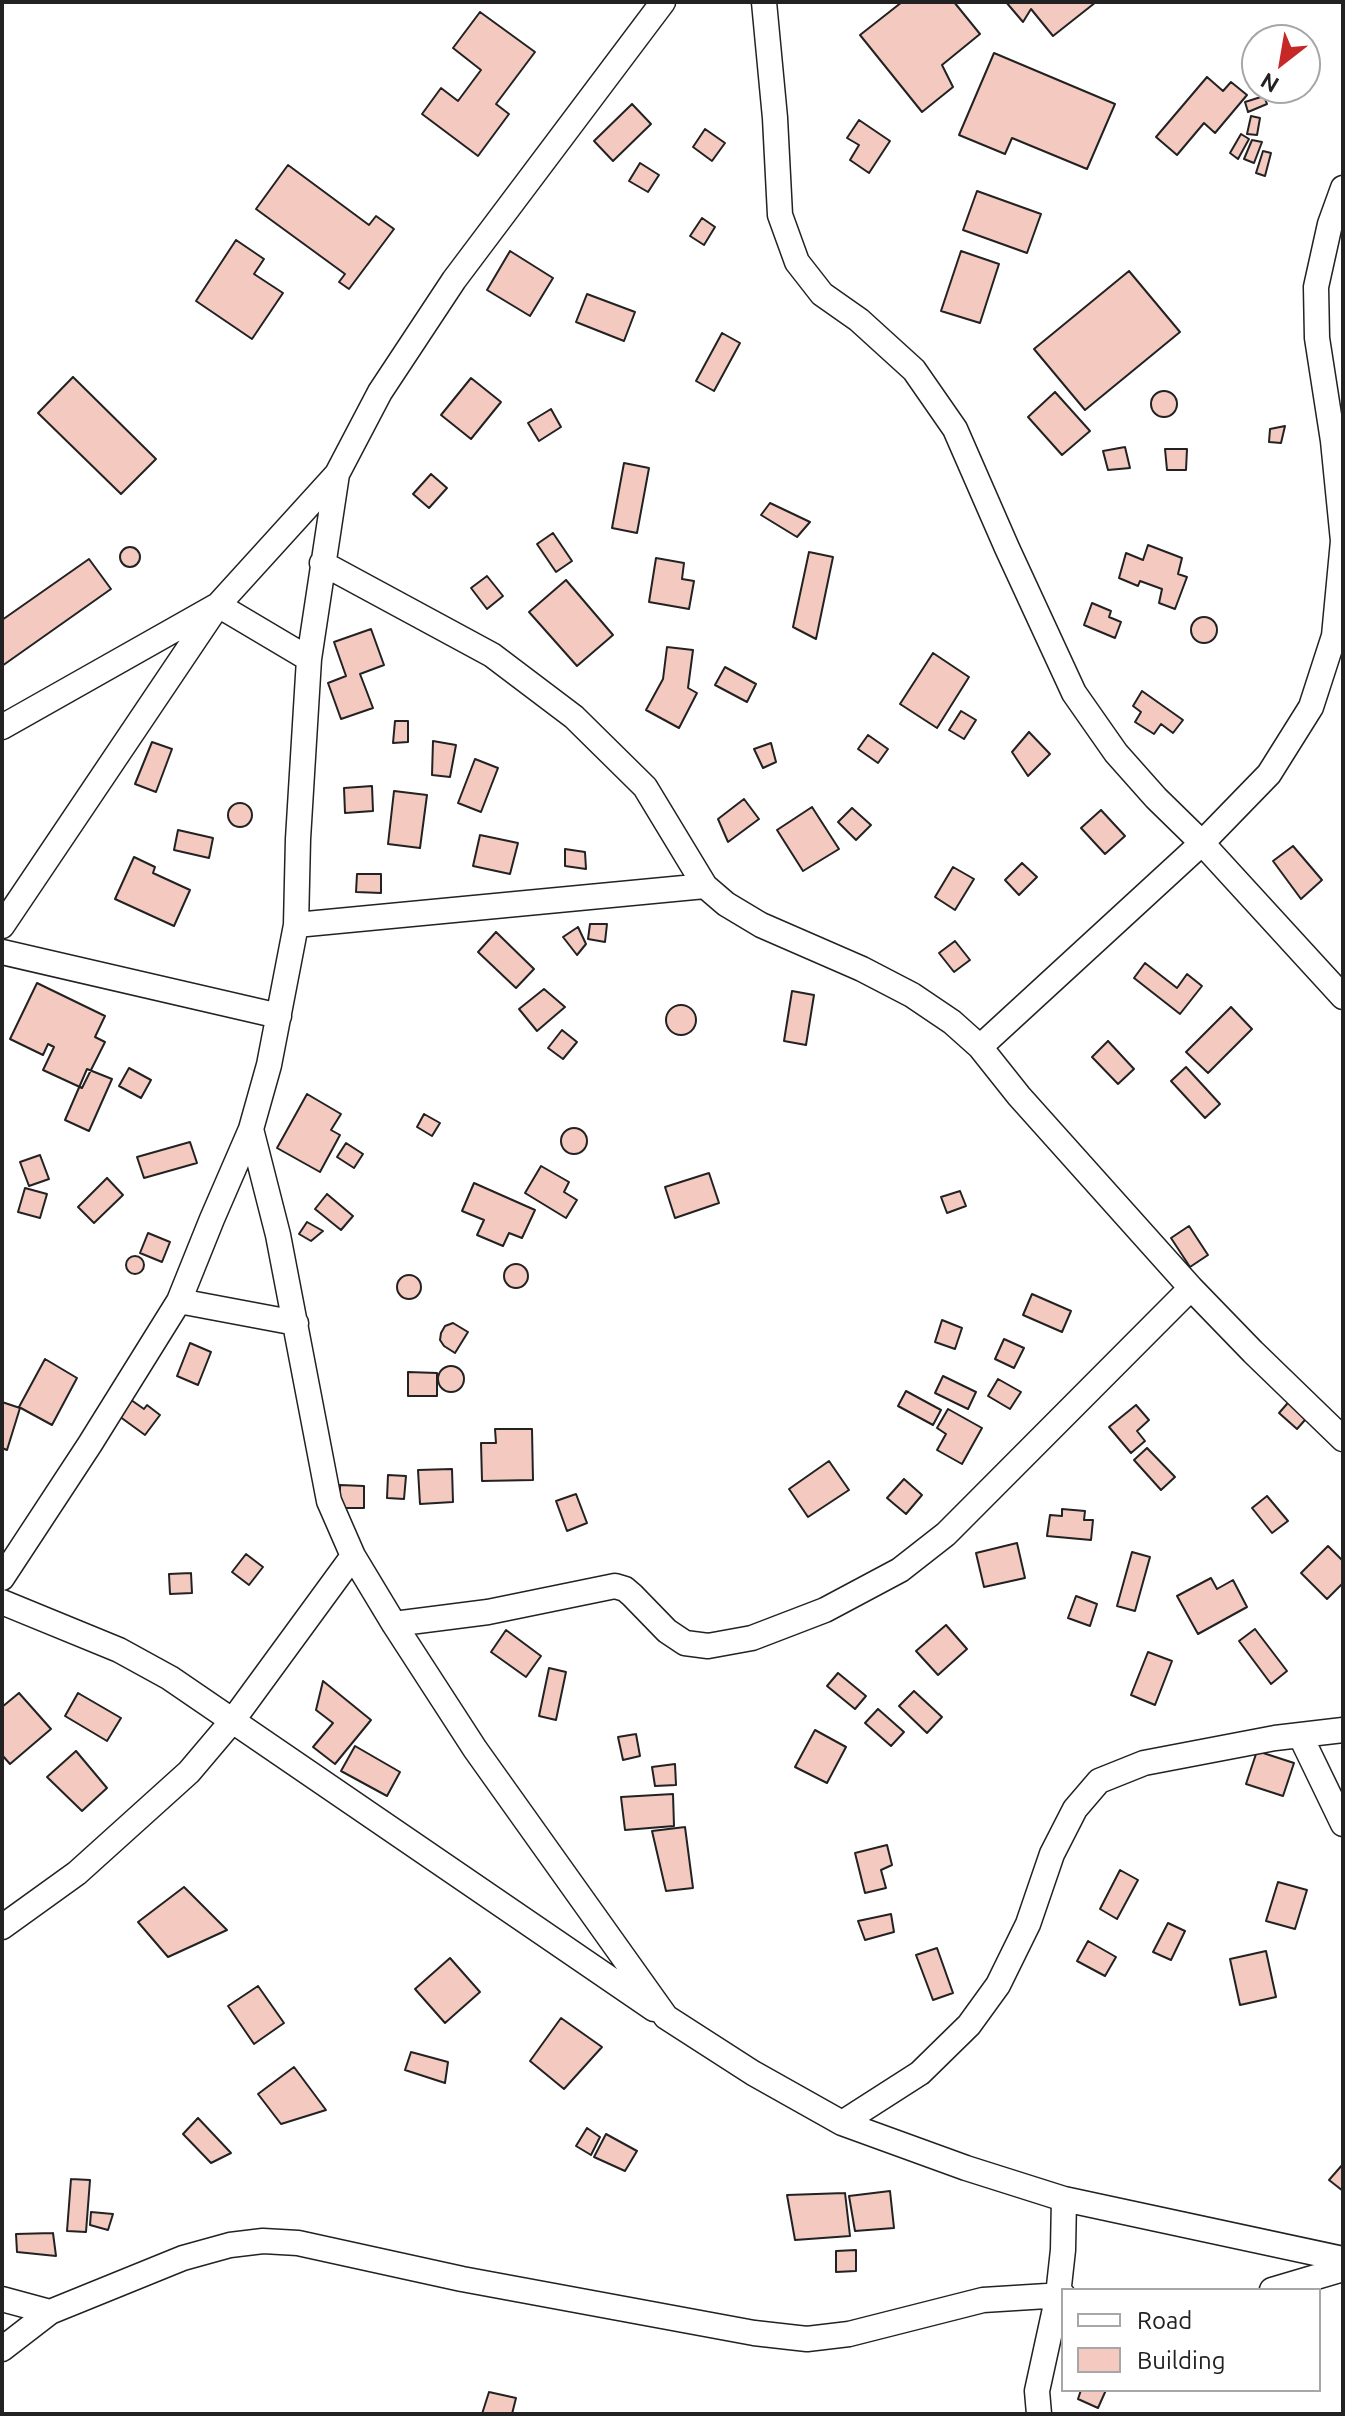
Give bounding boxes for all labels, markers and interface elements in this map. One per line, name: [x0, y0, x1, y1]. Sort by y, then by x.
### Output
north arrow: [1241, 24, 1321, 104]
text: N: [1256, 68, 1283, 98]
legend: [1061, 2288, 1321, 2392]
text: Road: [1137, 2307, 1192, 2334]
text: Building: [1137, 2347, 1225, 2374]

